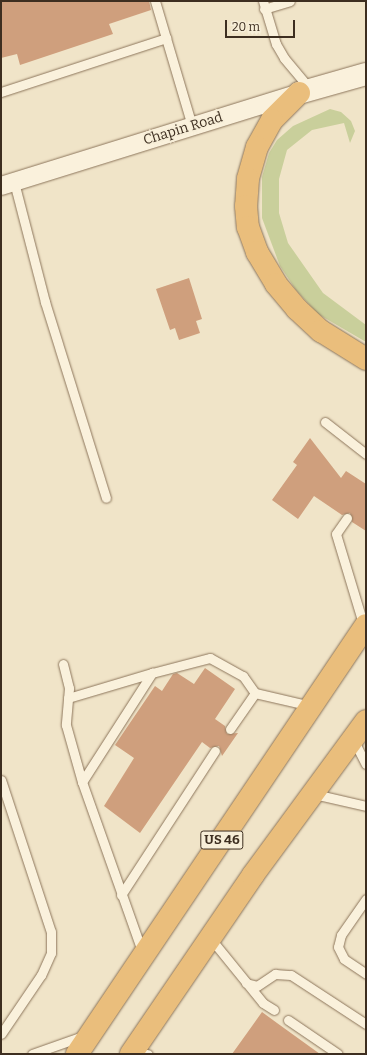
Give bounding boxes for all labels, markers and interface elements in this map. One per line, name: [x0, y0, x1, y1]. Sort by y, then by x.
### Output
scale bar: [227, 12, 297, 38]
text: 20 m: [232, 20, 260, 34]
street label: Chapin Road: [141, 109, 225, 149]
road number: US 46: [200, 829, 244, 851]

